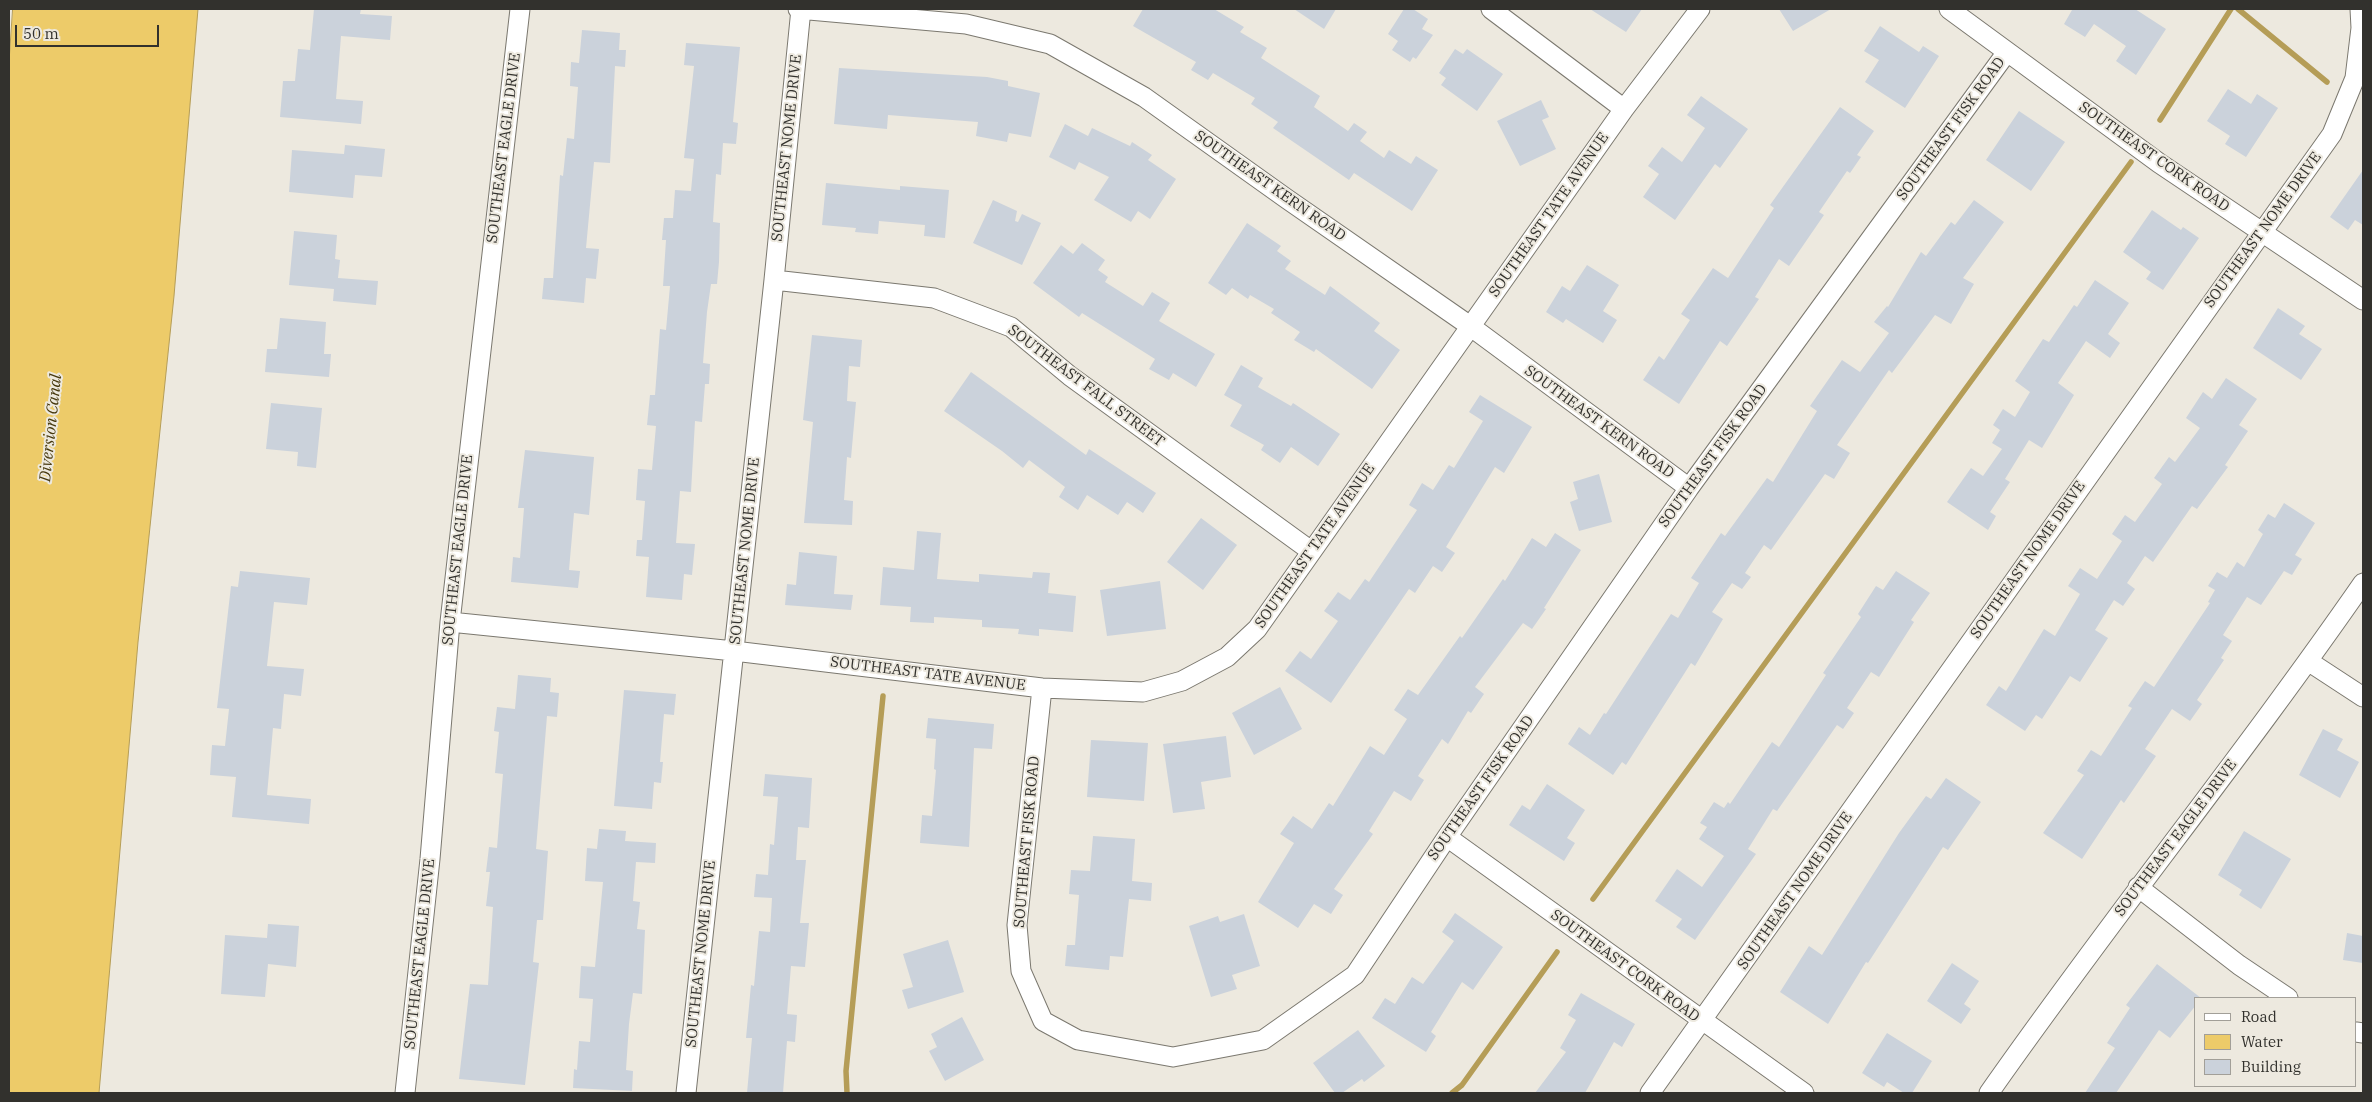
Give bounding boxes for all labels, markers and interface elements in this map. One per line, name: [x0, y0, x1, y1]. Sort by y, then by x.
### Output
scale bar: [18, 15, 161, 47]
text: 50 m: [23, 24, 59, 43]
street label: SOUTHEAST EAGLE DRIVE: [483, 52, 525, 244]
street label: SOUTHEAST NOME DRIVE: [768, 54, 806, 242]
street label: SOUTHEAST FISK ROAD: [1893, 54, 2009, 204]
street label: SOUTHEAST CORK ROAD: [2075, 98, 2233, 216]
street label: SOUTHEAST KERN ROAD: [1191, 127, 1349, 245]
street label: SOUTHEAST TATE AVENUE: [1485, 129, 1613, 301]
street label: SOUTHEAST NOME DRIVE: [2200, 149, 2326, 311]
street label: SOUTHEAST FALL STREET: [1004, 321, 1168, 451]
street label: SOUTHEAST KERN ROAD: [1521, 362, 1677, 482]
water label: Diversion Canal: [36, 373, 66, 483]
street label: SOUTHEAST FISK ROAD: [1655, 381, 1771, 531]
street label: SOUTHEAST EAGLE DRIVE: [439, 454, 477, 646]
street label: SOUTHEAST NOME DRIVE: [726, 457, 764, 645]
street label: SOUTHEAST TATE AVENUE: [1251, 460, 1379, 632]
street label: SOUTHEAST NOME DRIVE: [1967, 478, 2089, 642]
street label: SOUTHEAST TATE AVENUE: [829, 653, 1027, 695]
street label: SOUTHEAST FISK ROAD: [1424, 712, 1538, 864]
street label: SOUTHEAST FISK ROAD: [1011, 755, 1043, 929]
street label: SOUTHEAST EAGLE DRIVE: [2111, 756, 2241, 920]
street label: SOUTHEAST NOME DRIVE: [1734, 809, 1856, 973]
street label: SOUTHEAST EAGLE DRIVE: [401, 858, 439, 1050]
street label: SOUTHEAST NOME DRIVE: [682, 860, 720, 1048]
street label: SOUTHEAST CORK ROAD: [1547, 906, 1703, 1026]
legend: [2194, 997, 2357, 1087]
text: Road: [2241, 1007, 2277, 1026]
text: Water: [2241, 1032, 2283, 1051]
text: Building: [2241, 1057, 2301, 1076]

